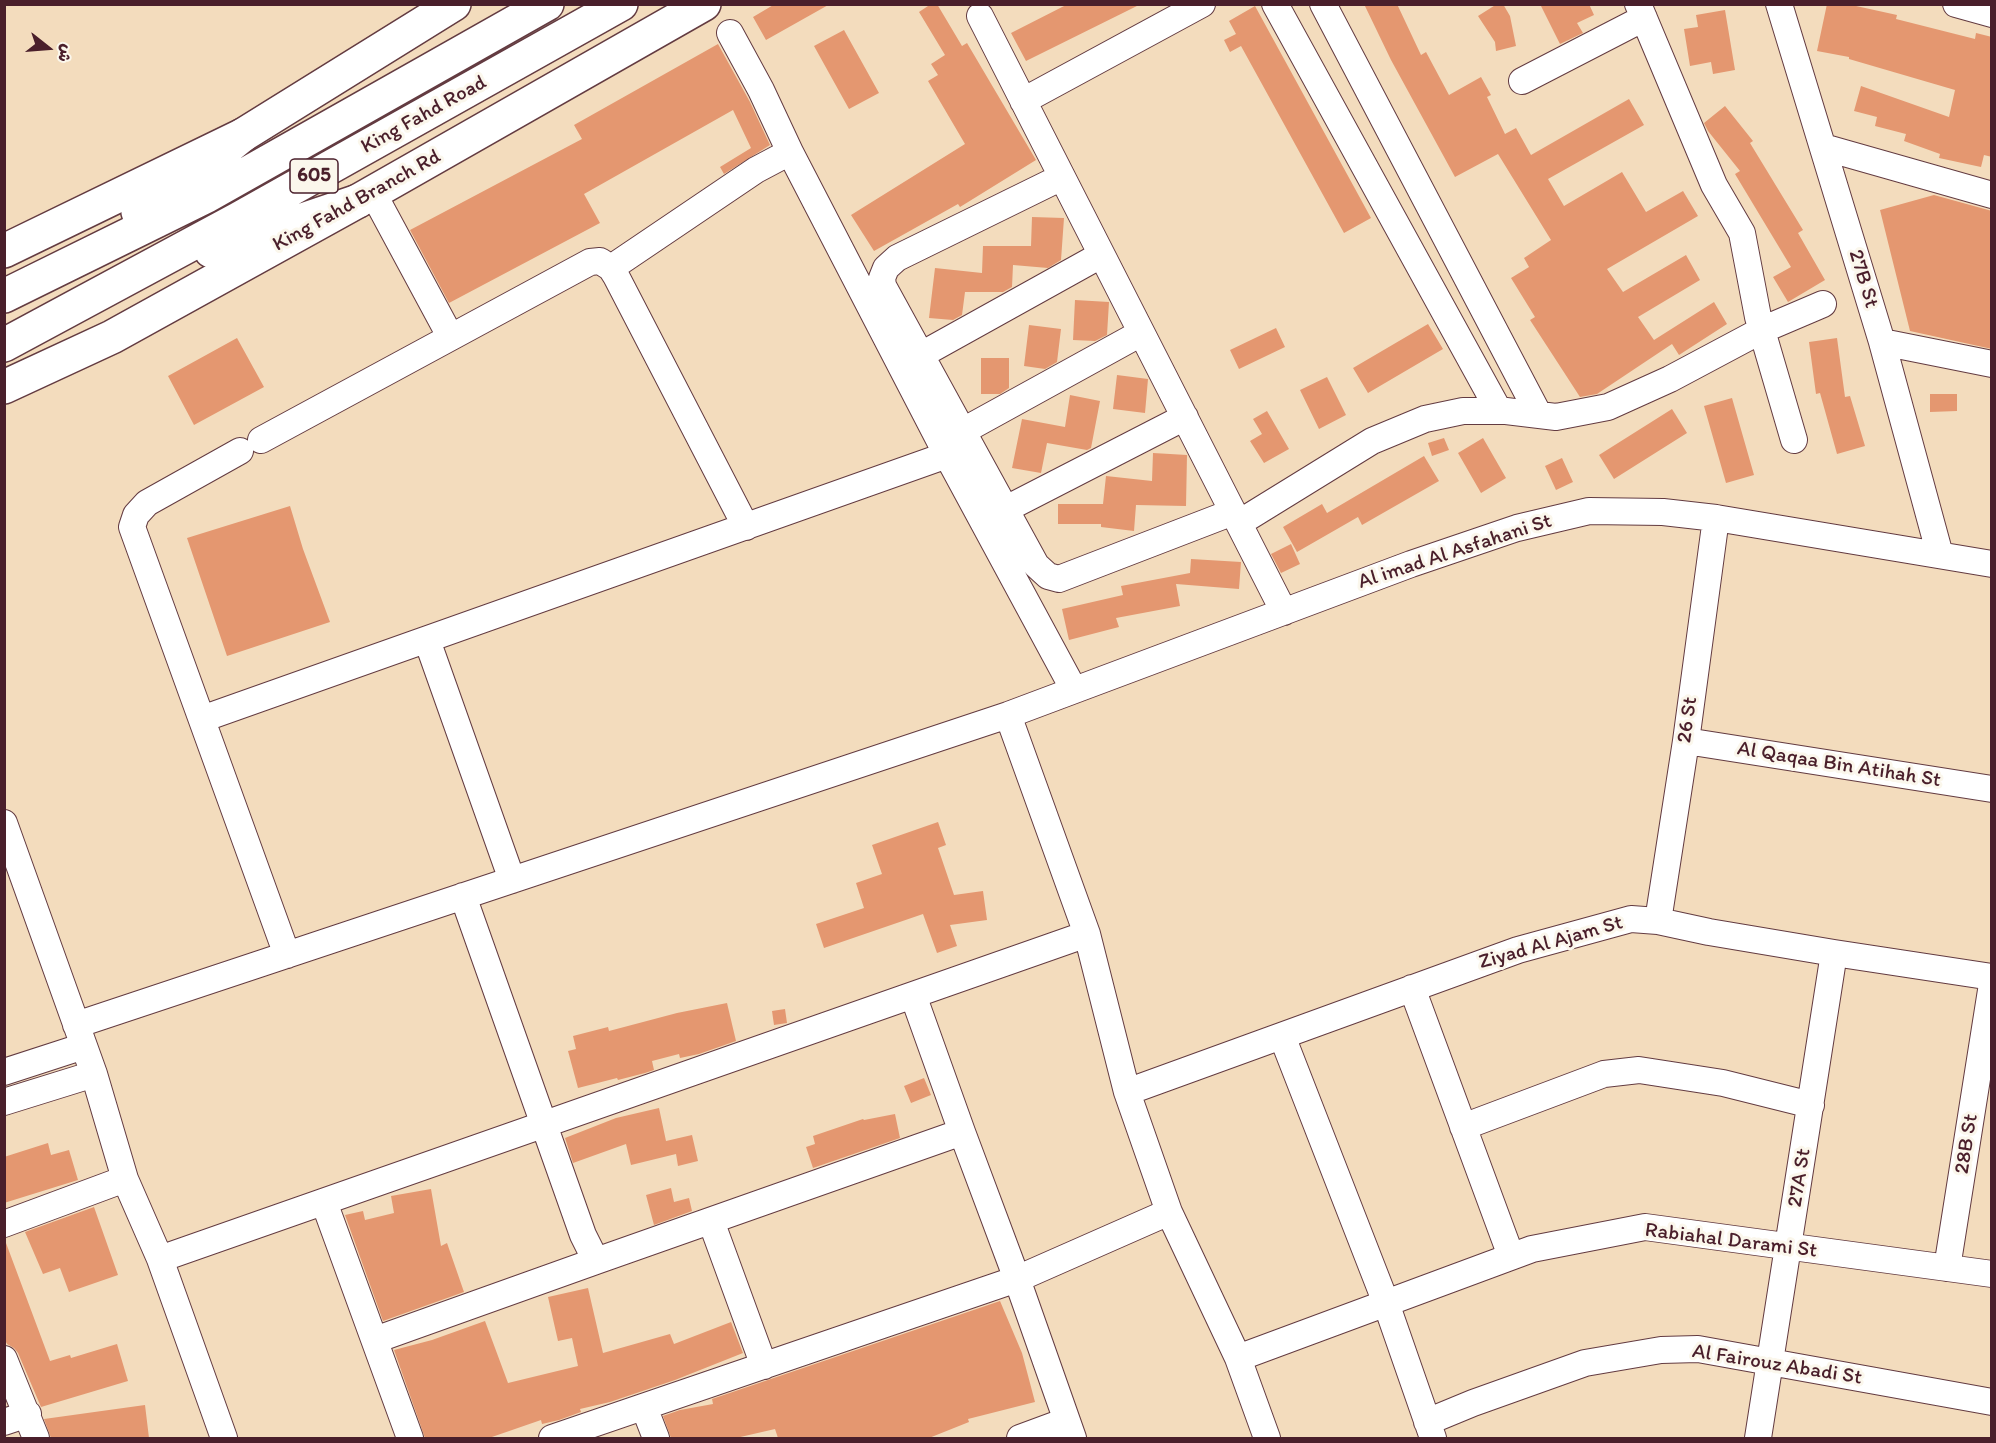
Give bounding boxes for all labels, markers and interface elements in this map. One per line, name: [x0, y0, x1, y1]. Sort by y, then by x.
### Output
north arrow: [18, 18, 78, 78]
text: ش: [54, 42, 77, 65]
street label: King Fahd Road: [357, 70, 491, 160]
street label: King Fahd Branch Rd: [269, 144, 445, 258]
road number: 605: [290, 159, 338, 193]
street label: 27B St: [1842, 247, 1884, 311]
street label: Al imad Al Asfahani St: [1355, 509, 1555, 595]
street label: 26 St: [1672, 695, 1704, 745]
street label: Al Qaqaa Bin Atihah St: [1735, 736, 1943, 794]
street label: Ziyad Al Ajam St: [1476, 910, 1626, 976]
street label: 28B St: [1950, 1112, 1984, 1176]
street label: 27A St: [1783, 1147, 1817, 1209]
street label: Rabiahal Darami St: [1643, 1218, 1819, 1264]
street label: Al Fairouz Abadi St: [1690, 1339, 1864, 1391]

